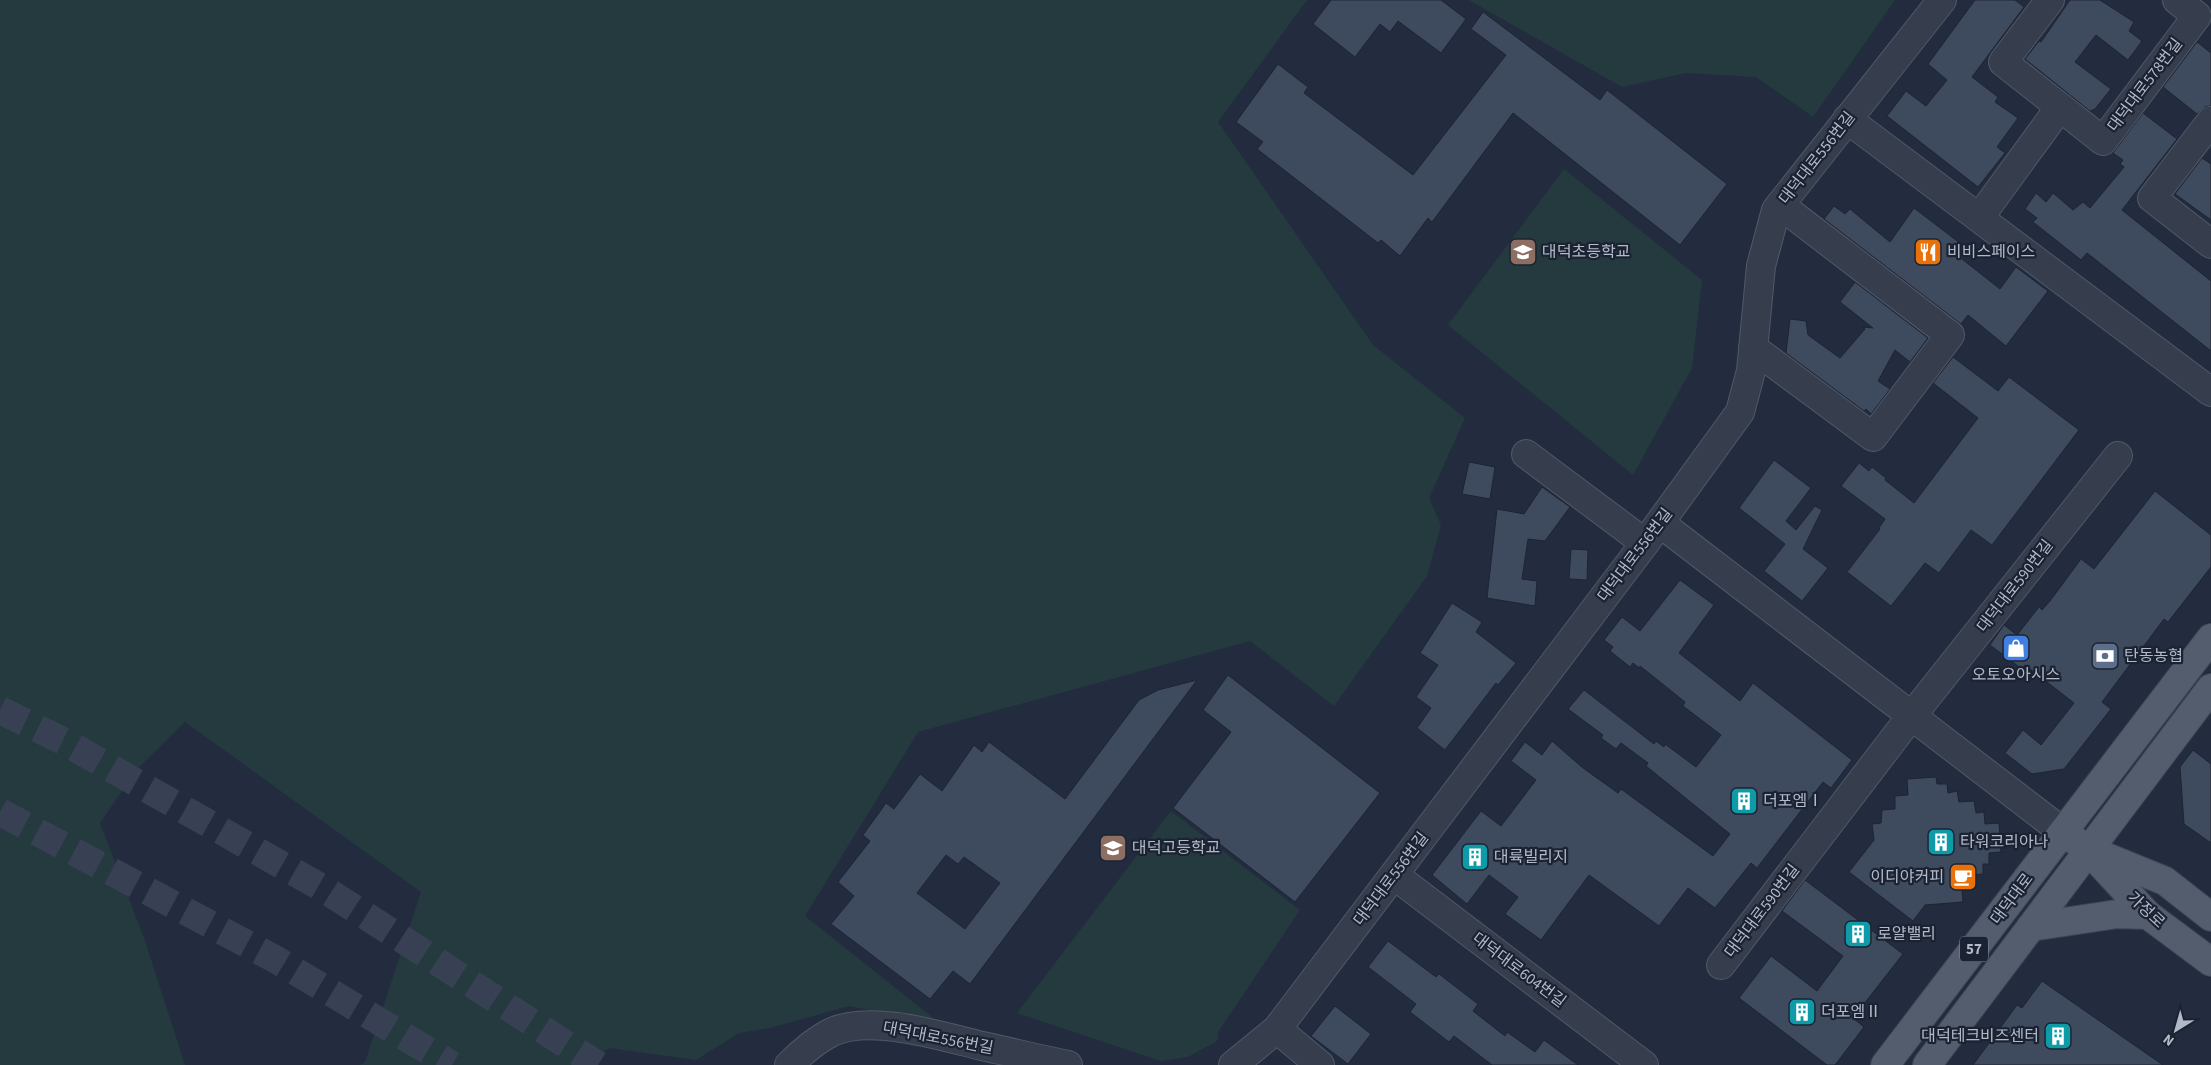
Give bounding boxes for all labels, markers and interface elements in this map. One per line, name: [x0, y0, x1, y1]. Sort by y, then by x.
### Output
street label: 대덕대로578번길: [2102, 34, 2188, 136]
street label: 대덕대로556번길: [1774, 107, 1860, 209]
school or university icon: 대덕초등학교: [1508, 237, 1538, 267]
restaurant icon: 비비스페이스: [1913, 237, 1943, 267]
place label: 대덕초등학교: [1542, 241, 1630, 263]
place label: 비비스페이스: [1947, 241, 2035, 263]
street label: 대덕대로556번길: [1592, 504, 1678, 606]
street label: 대덕대로590번길: [1972, 535, 2058, 637]
shop icon: 오토오아시스: [2001, 633, 2031, 663]
bank icon: 탄동농협: [2090, 641, 2120, 671]
place label: 탄동농협: [2124, 645, 2183, 667]
place label: 오토오아시스: [1972, 664, 2060, 686]
building icon: 더포엠Ⅰ: [1729, 786, 1759, 816]
place label: 더포엠Ⅰ: [1763, 790, 1823, 812]
building icon: 타워코리아나: [1926, 827, 1956, 857]
street label: 대덕대로556번길: [1348, 828, 1434, 930]
place label: 타워코리아나: [1960, 831, 2049, 853]
school or university icon: 대덕고등학교: [1098, 833, 1128, 863]
place label: 대덕고등학교: [1132, 837, 1220, 859]
building icon: 대륙빌리지: [1460, 842, 1490, 872]
place label: 대륙빌리지: [1494, 846, 1568, 868]
street label: 대덕대로590번길: [1719, 860, 1805, 962]
cafe icon: 이디야커피: [1948, 862, 1978, 892]
place label: 이디야커피: [1870, 866, 1944, 888]
street label: 대덕대로: [1985, 869, 2039, 929]
street label: 가정로: [2122, 887, 2170, 933]
building icon: 로얄밸리: [1843, 919, 1873, 949]
place label: 로얄밸리: [1877, 923, 1936, 945]
street label: 대덕대로604번길: [1468, 927, 1570, 1013]
road number: 57: [1960, 936, 1988, 962]
building icon: 더포엠Ⅱ: [1787, 997, 1817, 1027]
place label: 더포엠Ⅱ: [1821, 1001, 1881, 1023]
north arrow: [2151, 1005, 2201, 1055]
street label: 대덕대로556번길: [881, 1016, 995, 1060]
building icon: 대덕테크비즈센터: [2043, 1021, 2073, 1051]
place label: 대덕테크비즈센터: [1921, 1025, 2039, 1047]
text: N: [2159, 1029, 2179, 1050]

